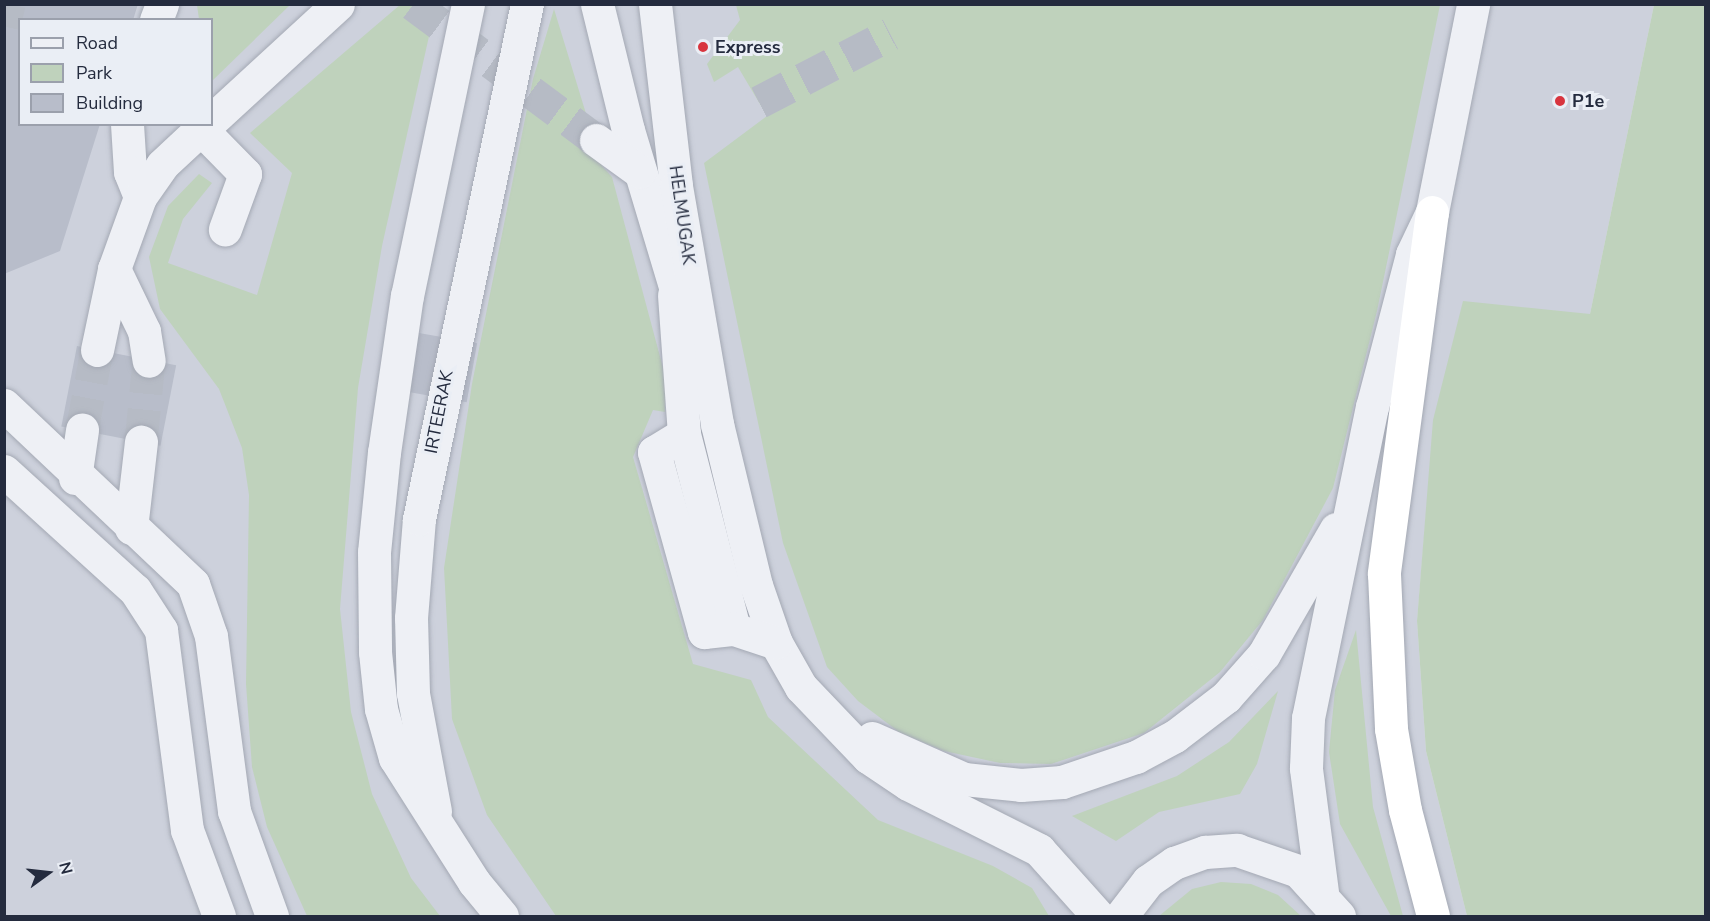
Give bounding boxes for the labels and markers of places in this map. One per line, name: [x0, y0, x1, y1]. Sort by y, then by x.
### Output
place label: Express: [715, 36, 781, 58]
marker: Express: [696, 40, 710, 54]
place label: P1e: [1572, 90, 1604, 112]
marker: P1e: [1553, 94, 1567, 108]

